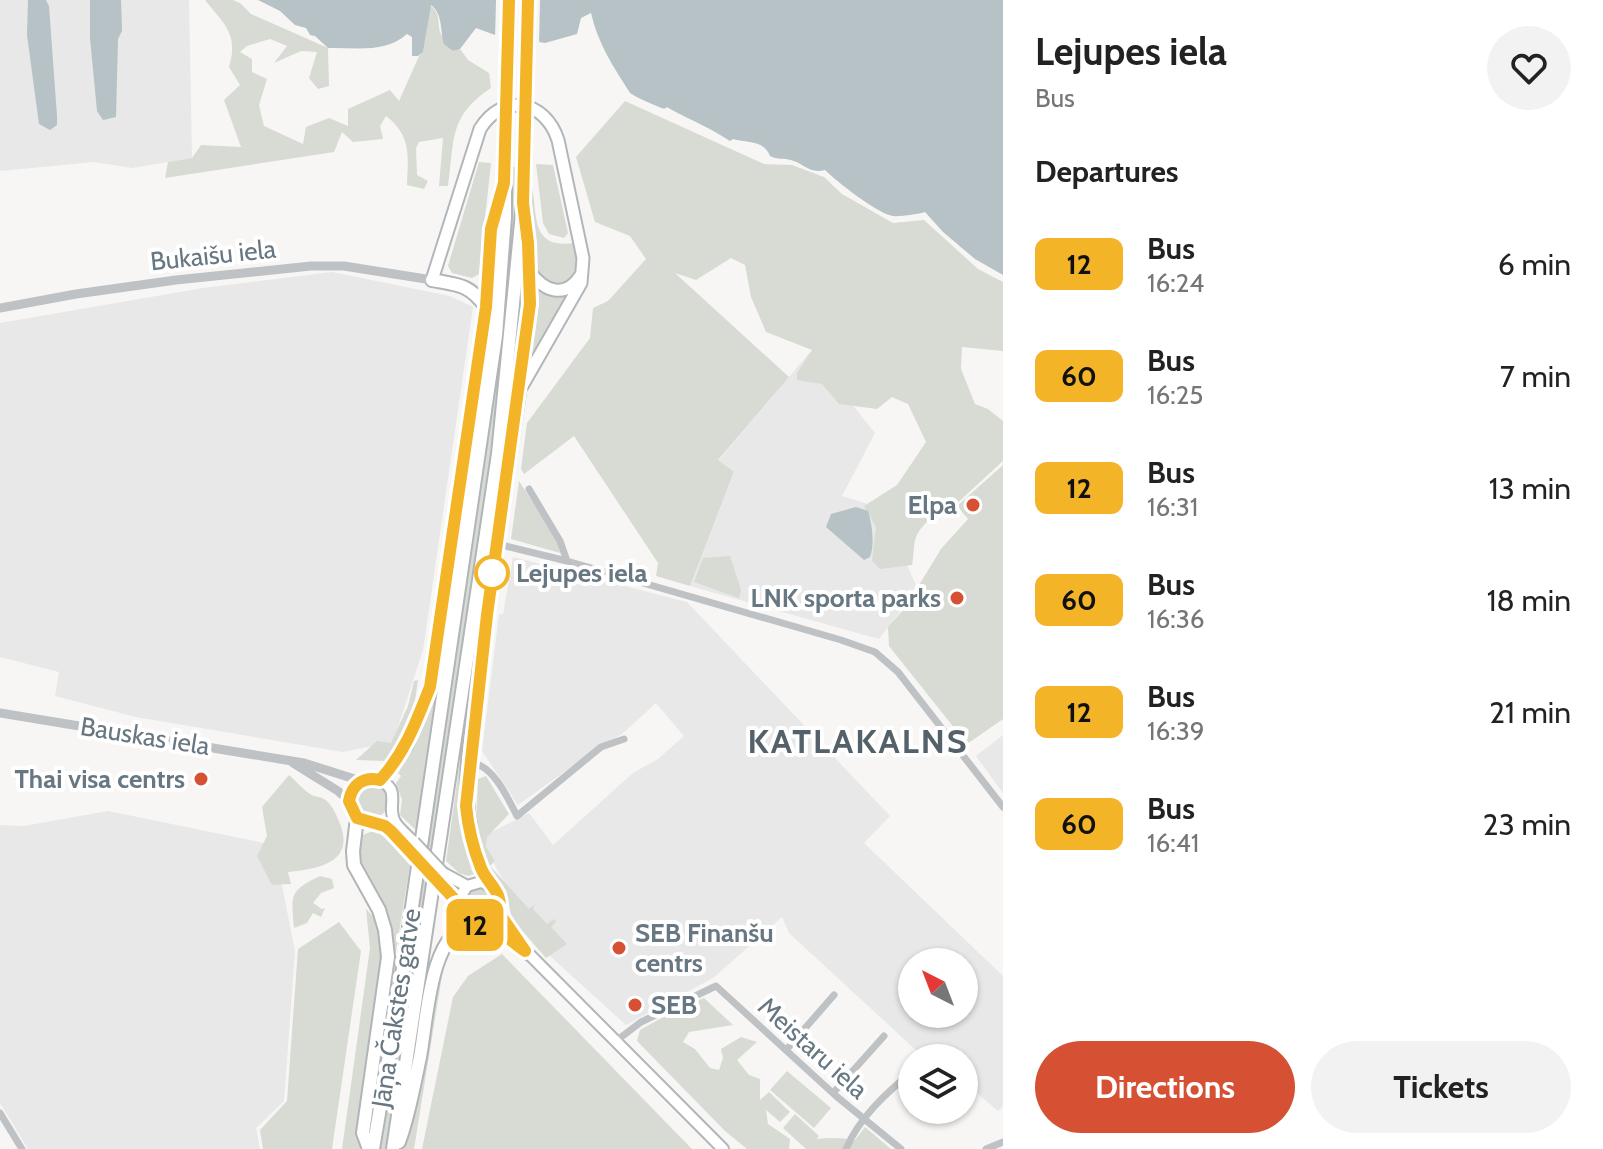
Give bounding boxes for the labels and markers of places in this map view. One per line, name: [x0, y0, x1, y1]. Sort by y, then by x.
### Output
place label: Elpa: [908, 489, 957, 521]
marker: Elpa: [964, 496, 982, 514]
marker: Lejupes iela: [475, 556, 509, 590]
place label: Lejupes iela: [516, 557, 647, 589]
place label: LNK sporta parks: [750, 582, 941, 614]
marker: LNK sporta parks: [948, 589, 966, 607]
place label: Thai visa centrs: [15, 763, 185, 795]
marker: Thai visa centrs: [192, 770, 210, 788]
place label: SEB Finanšu centrs: [635, 917, 774, 979]
marker: SEB Finanšu centrs: [610, 939, 628, 957]
place label: SEB: [651, 989, 697, 1021]
marker: SEB: [626, 996, 644, 1014]

